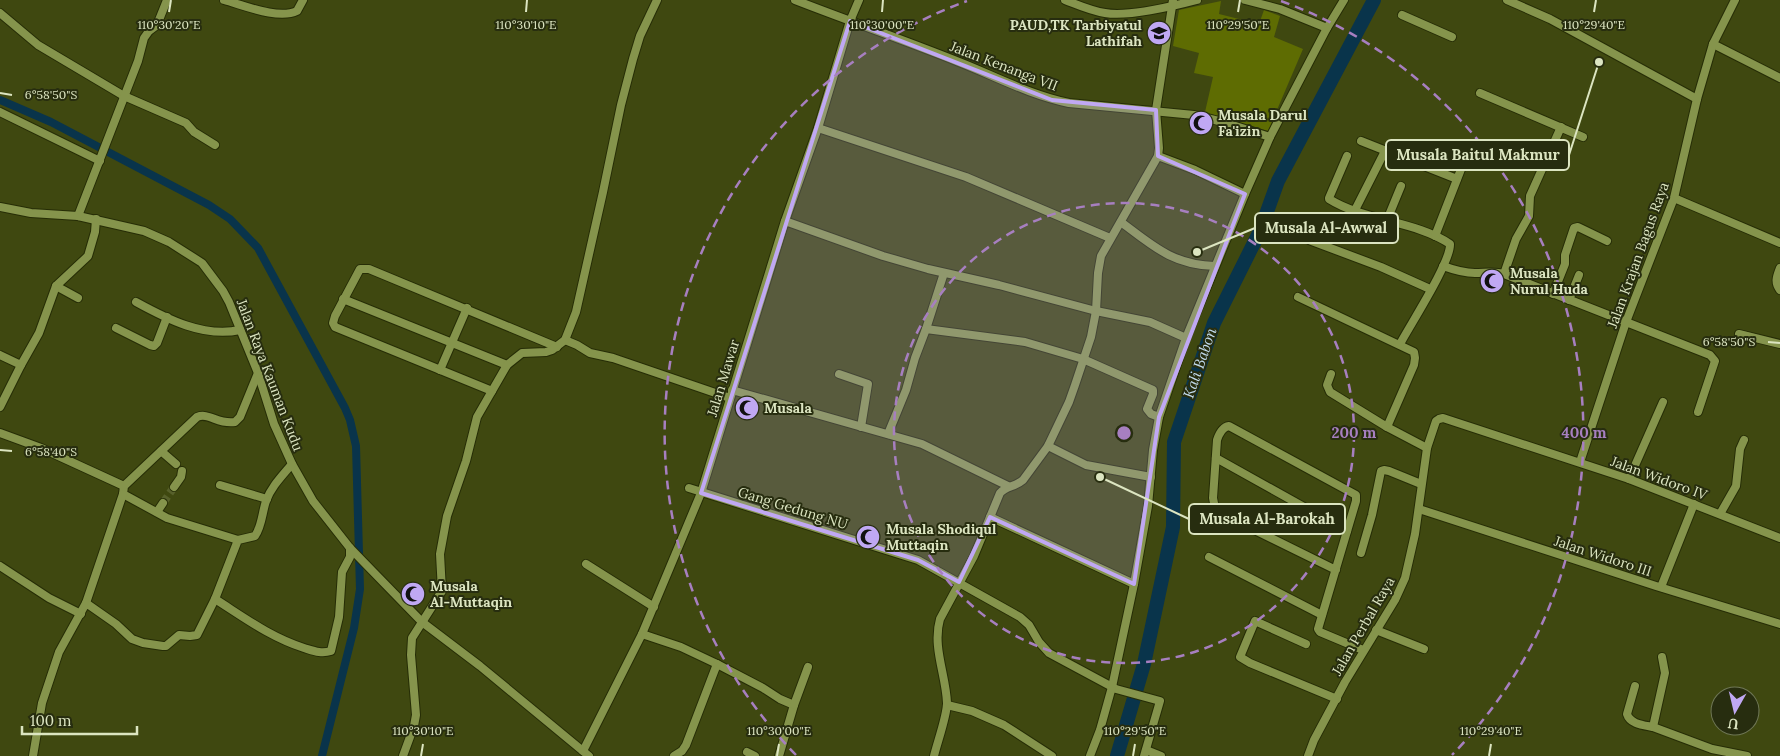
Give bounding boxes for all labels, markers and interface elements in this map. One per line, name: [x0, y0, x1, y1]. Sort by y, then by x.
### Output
place label: PAUD,TK Tarbiyatul Lathifah: [1010, 16, 1143, 50]
text: 110°30'20"E: [137, 17, 201, 32]
text: 110°30'10"E: [495, 17, 557, 32]
text: 110°30'00"E: [850, 17, 914, 32]
text: 110°29'50"E: [1207, 17, 1269, 32]
text: 110°29'40"E: [1563, 17, 1625, 32]
school or university icon: PAUD,TK Tarbiyatul Lathifah: [1146, 20, 1172, 46]
street label: Jalan Kenanga VII: [947, 37, 1060, 95]
text: 6°58'50"S: [25, 87, 77, 102]
place label: Musala Darul Fa'izin: [1218, 106, 1308, 140]
mosque icon: Musala Darul Fa'izin: [1188, 110, 1214, 136]
callout: Musala Baitul Makmur: [1386, 140, 1569, 170]
text: Musala Baitul Makmur: [1396, 145, 1560, 164]
street label: Jalan Krajan Bagus Raya: [1603, 180, 1673, 331]
callout: Musala Al-Awwal: [1255, 213, 1398, 243]
text: Musala Al-Awwal: [1265, 218, 1388, 237]
place label: Musala Nurul Huda: [1510, 264, 1589, 298]
mosque icon: Musala Nurul Huda: [1479, 268, 1505, 294]
street label: Jalan Raya Kauman Kudu: [232, 296, 307, 453]
water label: Kali Babon: [1179, 324, 1221, 401]
text: 6°58'50"S: [1703, 334, 1755, 349]
street label: Jalan Mawar: [702, 337, 743, 420]
mosque icon: Musala: [734, 395, 760, 421]
place label: Musala: [764, 399, 812, 417]
text: 200 m: [1332, 423, 1377, 442]
text: 400 m: [1561, 423, 1607, 442]
centre of rings: [1115, 424, 1133, 442]
text: 6°58'40"S: [25, 444, 77, 459]
street label: Jalan Widoro IV: [1607, 452, 1710, 504]
street label: Gang Gedung NU: [736, 483, 851, 533]
callout: Musala Al-Barokah: [1189, 504, 1345, 534]
text: Musala Al-Barokah: [1199, 509, 1336, 528]
place label: Musala Shodiqul Muttaqin: [886, 520, 997, 554]
mosque icon: Musala Shodiqul Muttaqin: [855, 524, 881, 550]
street label: Jalan Widoro III: [1551, 531, 1654, 580]
street label: Jalan Perbal Raya: [1327, 574, 1398, 679]
place label: Musala Al-Muttaqin: [430, 577, 512, 611]
mosque icon: Musala Al-Muttaqin: [400, 581, 426, 607]
north arrow: [1710, 686, 1760, 736]
scale bar: [22, 704, 138, 736]
text: 100 m: [30, 711, 71, 730]
text: U: [1726, 714, 1740, 734]
text: 110°30'10"E: [392, 723, 454, 738]
text: 110°30'00"E: [747, 723, 811, 738]
text: 110°29'50"E: [1104, 723, 1166, 738]
text: 110°29'40"E: [1460, 723, 1522, 738]

